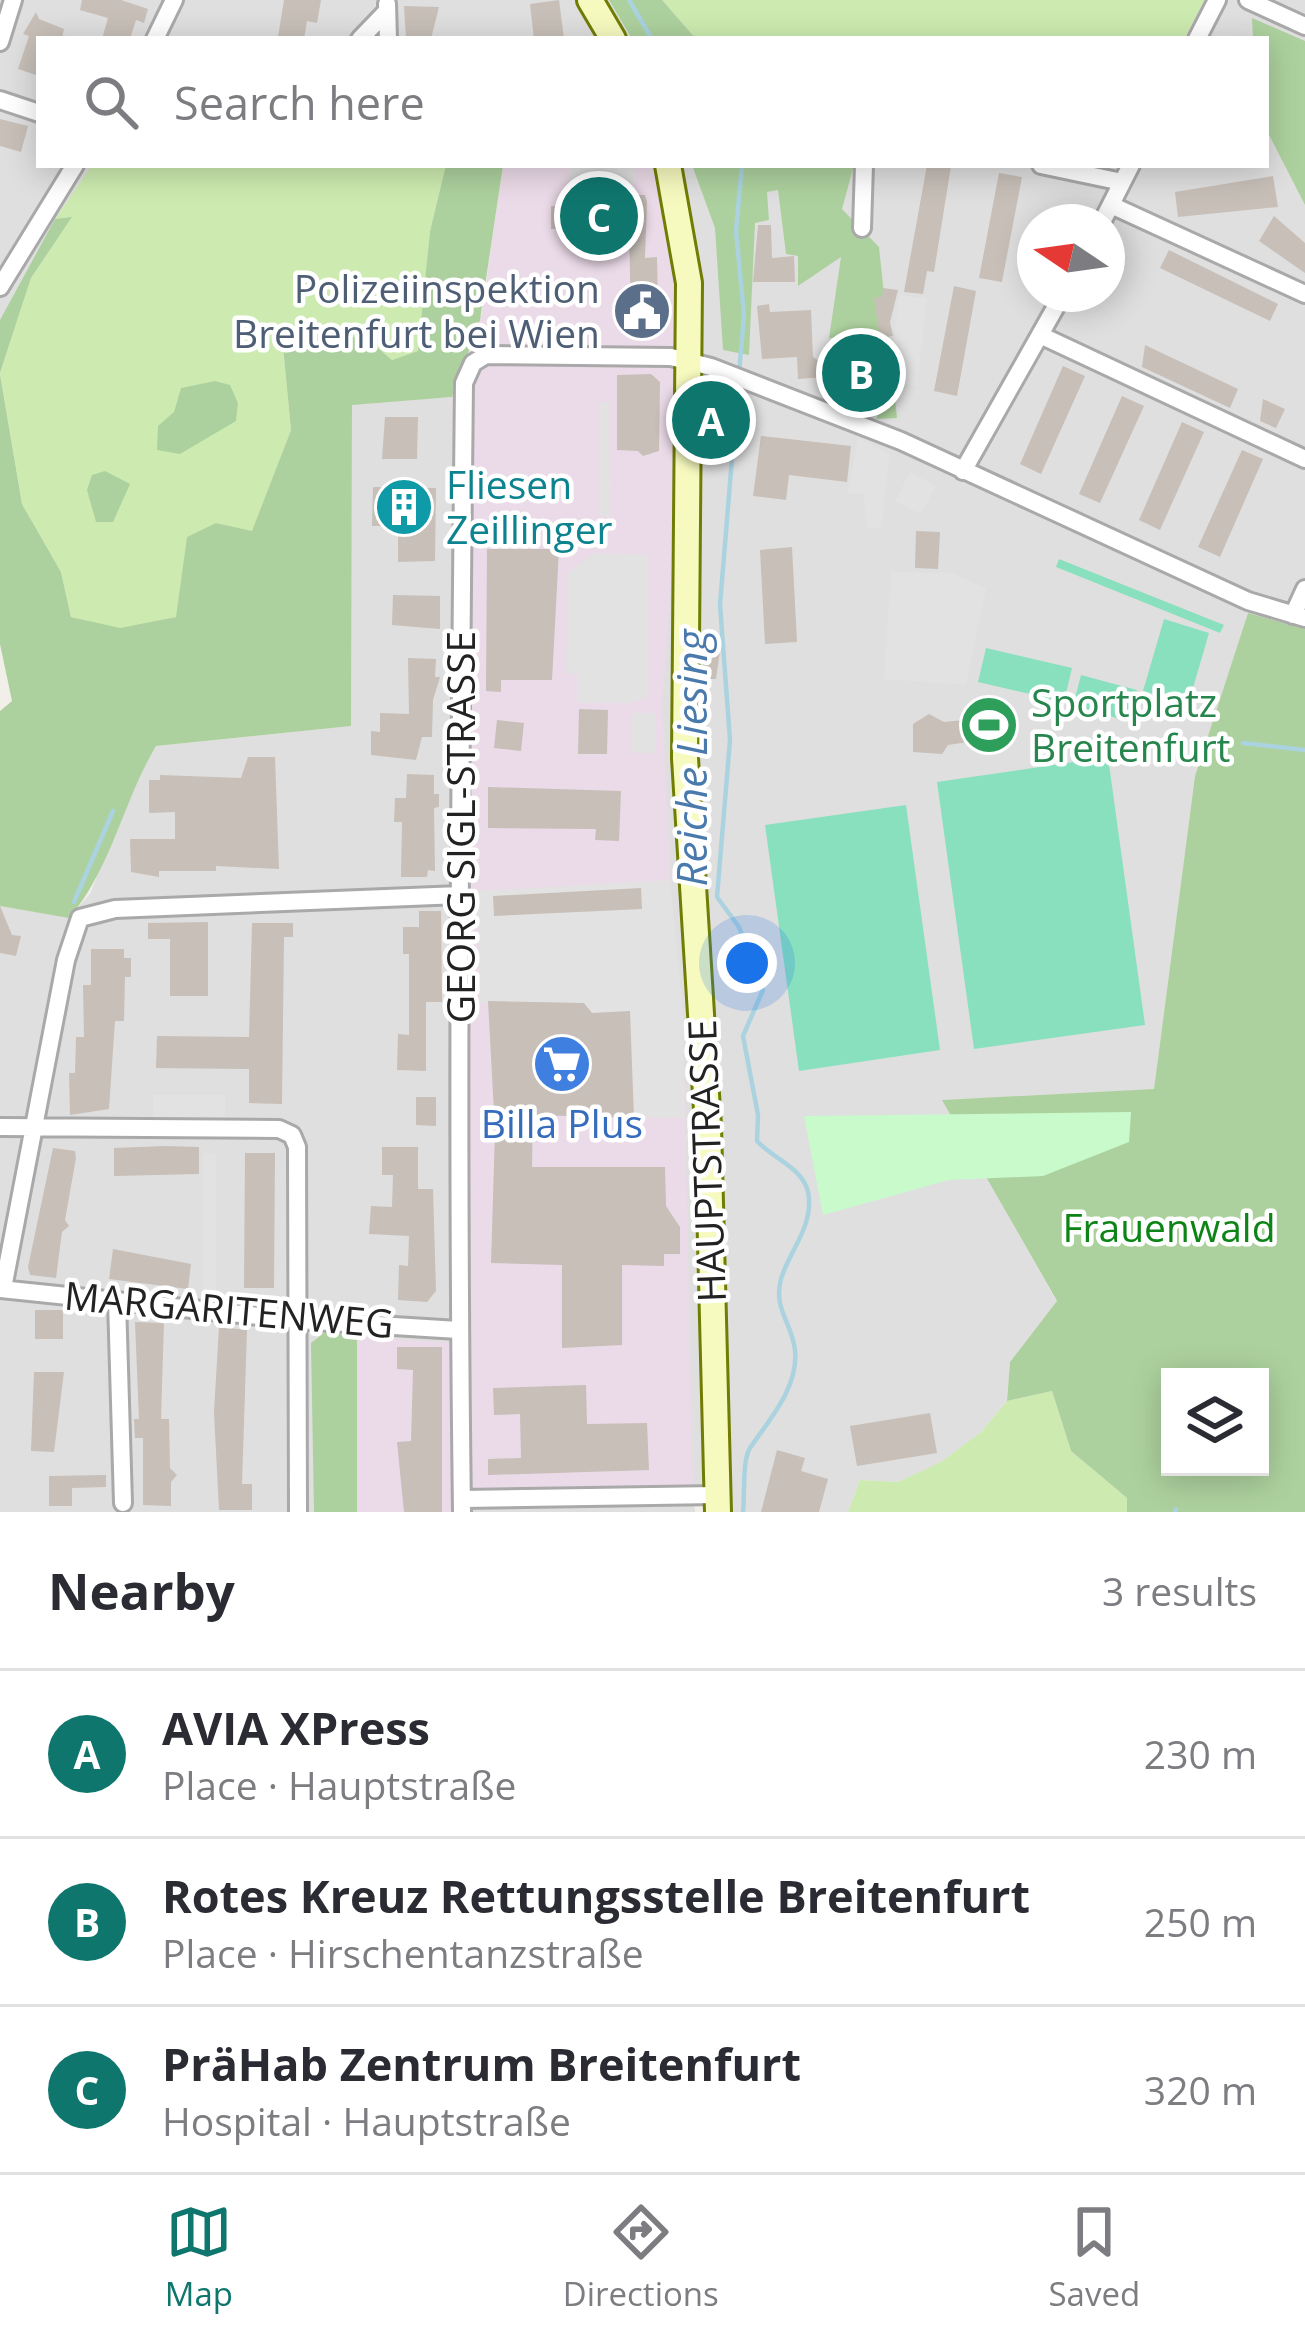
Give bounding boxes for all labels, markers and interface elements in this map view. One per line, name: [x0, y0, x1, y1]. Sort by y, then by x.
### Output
search box: [36, 36, 1269, 168]
icon: search: [78, 69, 144, 135]
text: Search here: [174, 72, 425, 133]
pin: C: [560, 171, 638, 261]
north arrow: [1017, 204, 1125, 312]
place label: Polizeiinspektion Breitenfurt bei Wien: [233, 261, 600, 359]
public building icon: Polizeiinspektion Breitenfurt bei Wien: [611, 280, 673, 342]
pin: B: [822, 328, 900, 418]
pin: A: [672, 375, 750, 465]
place label: Fliesen Zeillinger: [446, 457, 613, 555]
building icon: Fliesen Zeillinger: [373, 476, 435, 538]
water label: Reiche Liesing: [662, 627, 719, 886]
street label: GEORG SIGL-STRASSE: [433, 631, 486, 1023]
place label: Sportplatz Breitenfurt: [1031, 675, 1230, 773]
sports icon: Sportplatz Breitenfurt: [958, 694, 1020, 756]
your location: [717, 933, 777, 993]
street label: HAUPTSTRASSE: [674, 1019, 737, 1303]
supermarket icon: Billa Plus: [531, 1033, 593, 1095]
place label: Billa Plus: [481, 1096, 643, 1149]
park label: Frauenwald: [1062, 1200, 1276, 1253]
street label: MARGARITENWEG: [62, 1268, 396, 1349]
map controls: [1161, 1368, 1269, 1476]
button: layers: [1161, 1368, 1269, 1476]
text: Nearby: [48, 1555, 235, 1625]
text: 3 results: [1102, 1564, 1257, 1617]
text: AVIA XPress: [162, 1697, 430, 1758]
text: A: [74, 1727, 100, 1780]
text: 230 m: [1144, 1727, 1257, 1780]
text: Place · Hauptstraße: [162, 1758, 516, 1811]
text: Rotes Kreuz Rettungsstelle Breitenfurt: [162, 1865, 1030, 1926]
text: B: [74, 1895, 100, 1948]
text: 250 m: [1144, 1895, 1257, 1948]
text: Place · Hirschentanzstraße: [162, 1926, 644, 1979]
text: PräHab Zentrum Breitenfurt: [162, 2033, 801, 2094]
text: C: [75, 2063, 99, 2116]
text: 320 m: [1144, 2063, 1257, 2116]
text: Hospital · Hauptstraße: [162, 2094, 571, 2147]
tab: Map: [165, 2199, 233, 2316]
tab: Directions: [563, 2199, 719, 2316]
tab: Saved: [1048, 2199, 1140, 2316]

